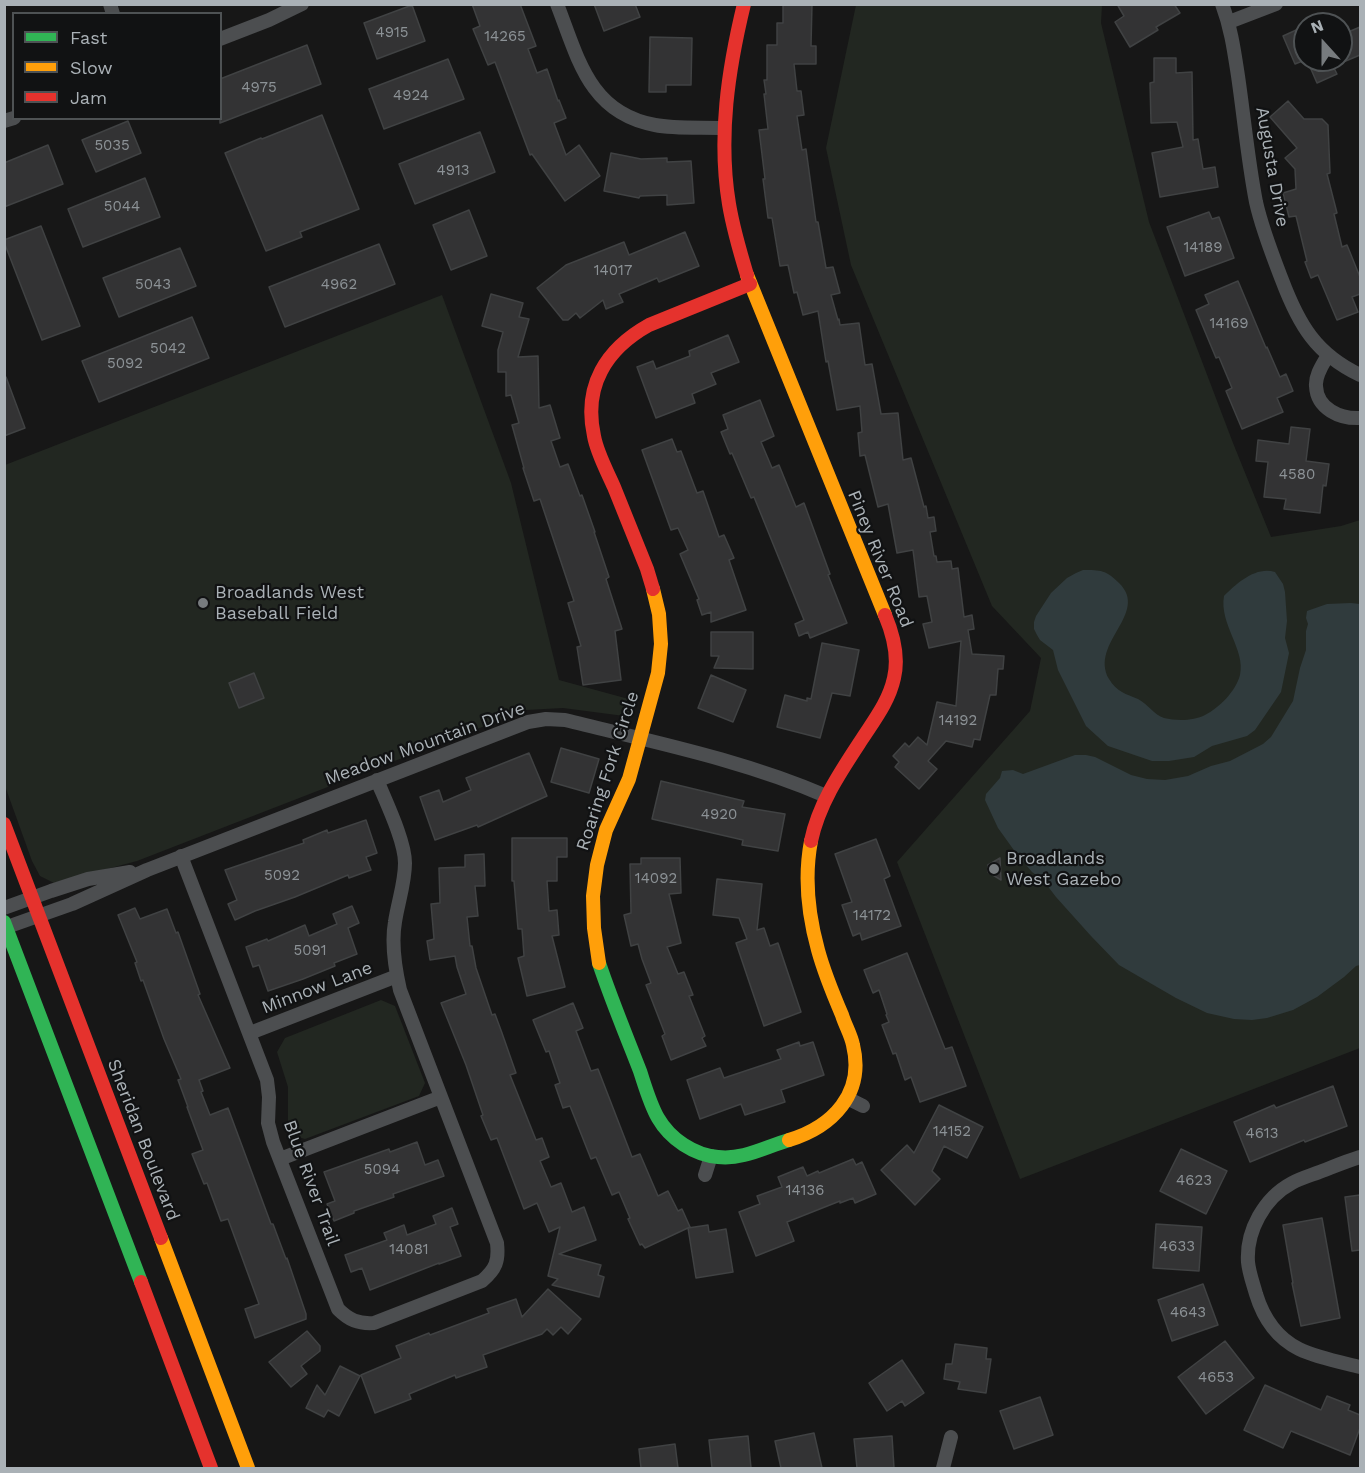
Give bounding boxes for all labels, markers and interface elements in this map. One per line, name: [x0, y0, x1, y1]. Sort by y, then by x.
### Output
legend: [12, 12, 222, 120]
north arrow: [1293, 12, 1353, 72]
text: N: [1308, 16, 1326, 38]
house number: 4915: [376, 24, 408, 42]
text: Fast: [70, 27, 107, 48]
house number: 14265: [484, 28, 526, 46]
text: Slow: [70, 57, 113, 78]
house number: 4975: [241, 79, 277, 97]
text: Jam: [70, 87, 107, 108]
house number: 4924: [393, 87, 429, 105]
street label: Augusta Drive: [1251, 105, 1293, 229]
house number: 5035: [94, 137, 130, 155]
house number: 4913: [436, 162, 470, 180]
house number: 5044: [104, 198, 140, 216]
house number: 14189: [1183, 239, 1223, 257]
house number: 14017: [594, 262, 632, 280]
house number: 5043: [135, 276, 171, 294]
house number: 4962: [321, 276, 357, 294]
house number: 14169: [1210, 315, 1248, 333]
house number: 5042: [150, 340, 186, 358]
house number: 5092: [107, 355, 143, 373]
house number: 4580: [1279, 466, 1315, 484]
street label: Piney River Road: [843, 487, 917, 631]
place label: Broadlands West Baseball Field: [215, 582, 364, 624]
marker: Broadlands West Baseball Field: [196, 596, 210, 610]
street label: Roaring Fork Circle: [572, 689, 644, 853]
street label: Meadow Mountain Drive: [322, 698, 528, 790]
house number: 14192: [939, 712, 977, 730]
house number: 4920: [701, 806, 737, 824]
place label: Broadlands West Gazebo: [1006, 848, 1121, 890]
marker: Broadlands West Gazebo: [987, 862, 1001, 876]
house number: 5092: [264, 867, 300, 885]
house number: 14092: [635, 870, 677, 888]
house number: 14172: [853, 907, 891, 925]
house number: 5091: [293, 942, 327, 960]
street label: Minnow Lane: [259, 957, 375, 1019]
street label: Sheridan Boulevard: [102, 1056, 184, 1224]
street label: Blue River Trail: [278, 1117, 344, 1249]
house number: 14152: [933, 1123, 971, 1141]
house number: 4613: [1246, 1125, 1278, 1143]
house number: 5094: [364, 1161, 400, 1179]
house number: 4623: [1176, 1172, 1212, 1190]
house number: 14136: [786, 1182, 824, 1200]
house number: 4633: [1159, 1238, 1195, 1256]
house number: 14081: [389, 1241, 429, 1259]
house number: 4643: [1170, 1304, 1206, 1322]
house number: 4653: [1198, 1369, 1234, 1387]

